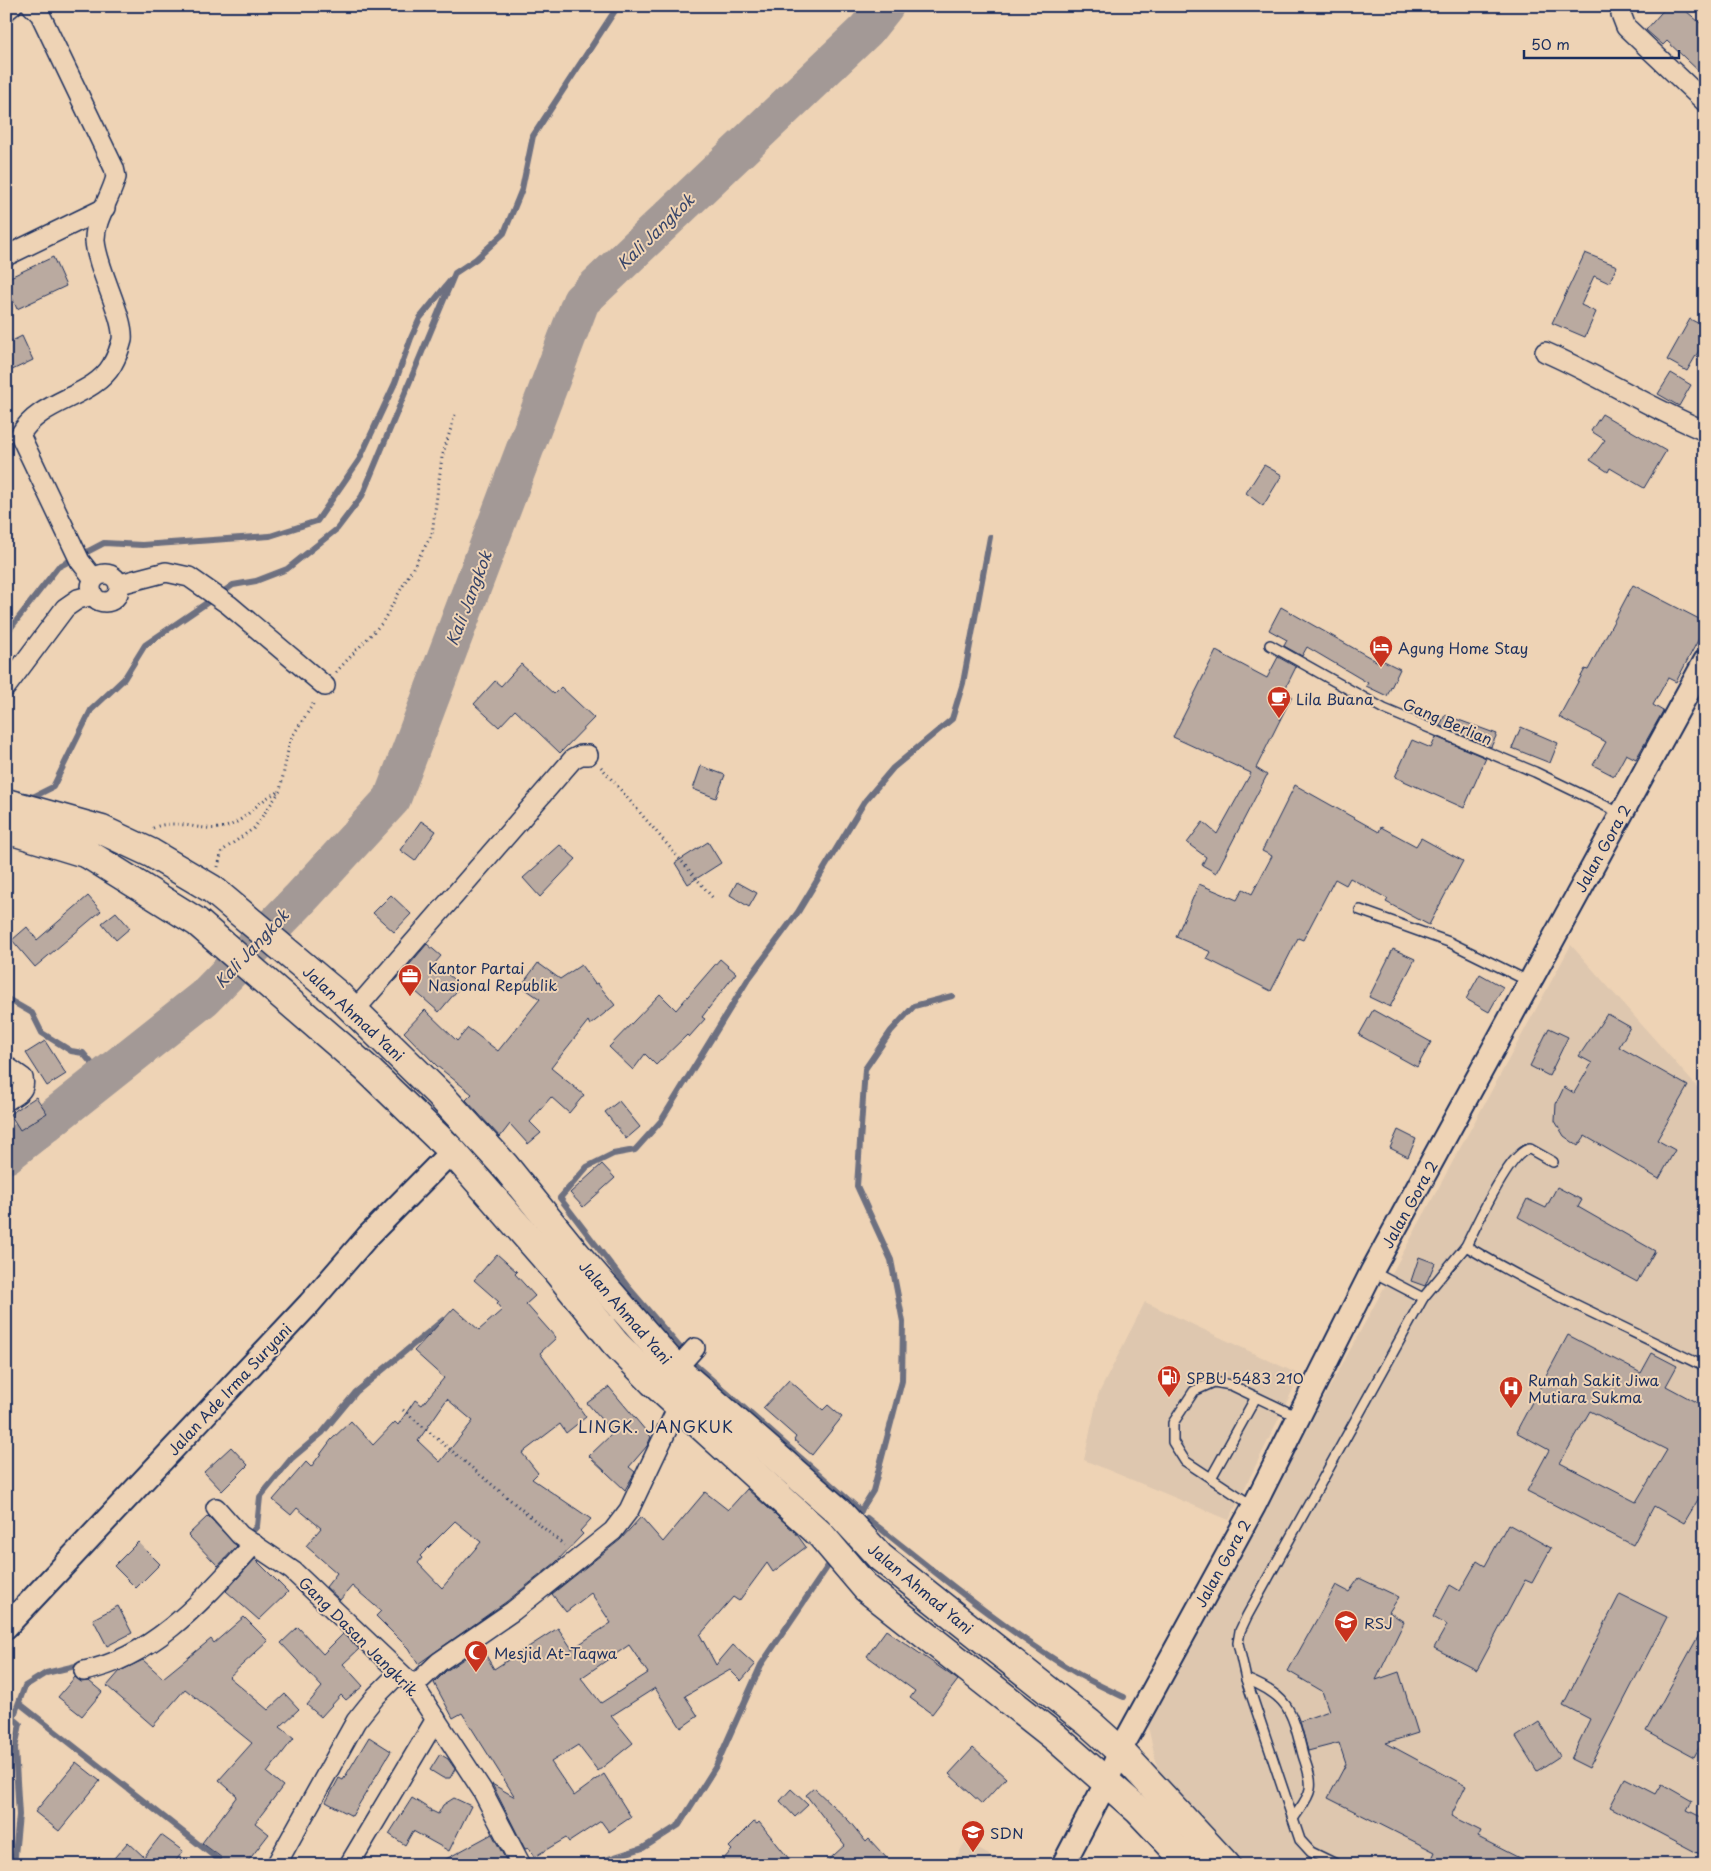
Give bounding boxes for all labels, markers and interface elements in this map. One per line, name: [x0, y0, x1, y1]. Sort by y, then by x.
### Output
scale bar: [1524, 28, 1678, 60]
text: 50 m: [1531, 32, 1570, 55]
water label: Kali Jangkok: [611, 187, 700, 274]
water label: Kali Jangkok: [439, 546, 497, 649]
hotel icon: Agung Home Stay: [1368, 634, 1394, 668]
place label: Agung Home Stay: [1398, 636, 1528, 659]
cafe icon: Lila Buana: [1266, 685, 1292, 719]
place label: Lila Buana: [1296, 687, 1374, 710]
street label: Gang Berlian: [1400, 692, 1496, 750]
street label: Jalan Gora 2: [1568, 800, 1636, 896]
water label: Kali Jangkok: [208, 903, 294, 993]
place label: Kantor Partai Nasional Republik: [428, 956, 557, 996]
street label: Jalan Ahmad Yani: [298, 960, 410, 1066]
office icon: Kantor Partai Nasional Republik: [397, 963, 423, 997]
street label: Jalan Gora 2: [1375, 1156, 1443, 1252]
street label: Jalan Ahmad Yani: [574, 1255, 678, 1369]
street label: Jalan Ade Irma Suryani: [161, 1318, 297, 1460]
fuel station icon: SPBU 5483 210: [1156, 1364, 1182, 1398]
place label: SPBU 5483 210: [1186, 1366, 1304, 1389]
place label: Rumah Sakit Jiwa Mutiara Sukma: [1528, 1368, 1660, 1408]
hospital icon: Rumah Sakit Jiwa Mutiara Sukma: [1498, 1375, 1524, 1409]
district label: LINGK. JANGKUK: [578, 1414, 734, 1438]
street label: Jalan Gora 2: [1188, 1515, 1256, 1611]
street label: Jalan Ahmad Yani: [863, 1537, 979, 1639]
street label: Gang Dasan Jangkrik: [294, 1571, 424, 1701]
school or university icon: RSJ: [1333, 1609, 1359, 1643]
place label: RSJ: [1364, 1611, 1393, 1634]
mosque icon: Mesjid At-Taqwa: [463, 1639, 489, 1673]
place label: Mesjid At-Taqwa: [494, 1641, 618, 1664]
school or university icon: SDN: [960, 1819, 986, 1853]
place label: SDN: [990, 1821, 1024, 1844]

